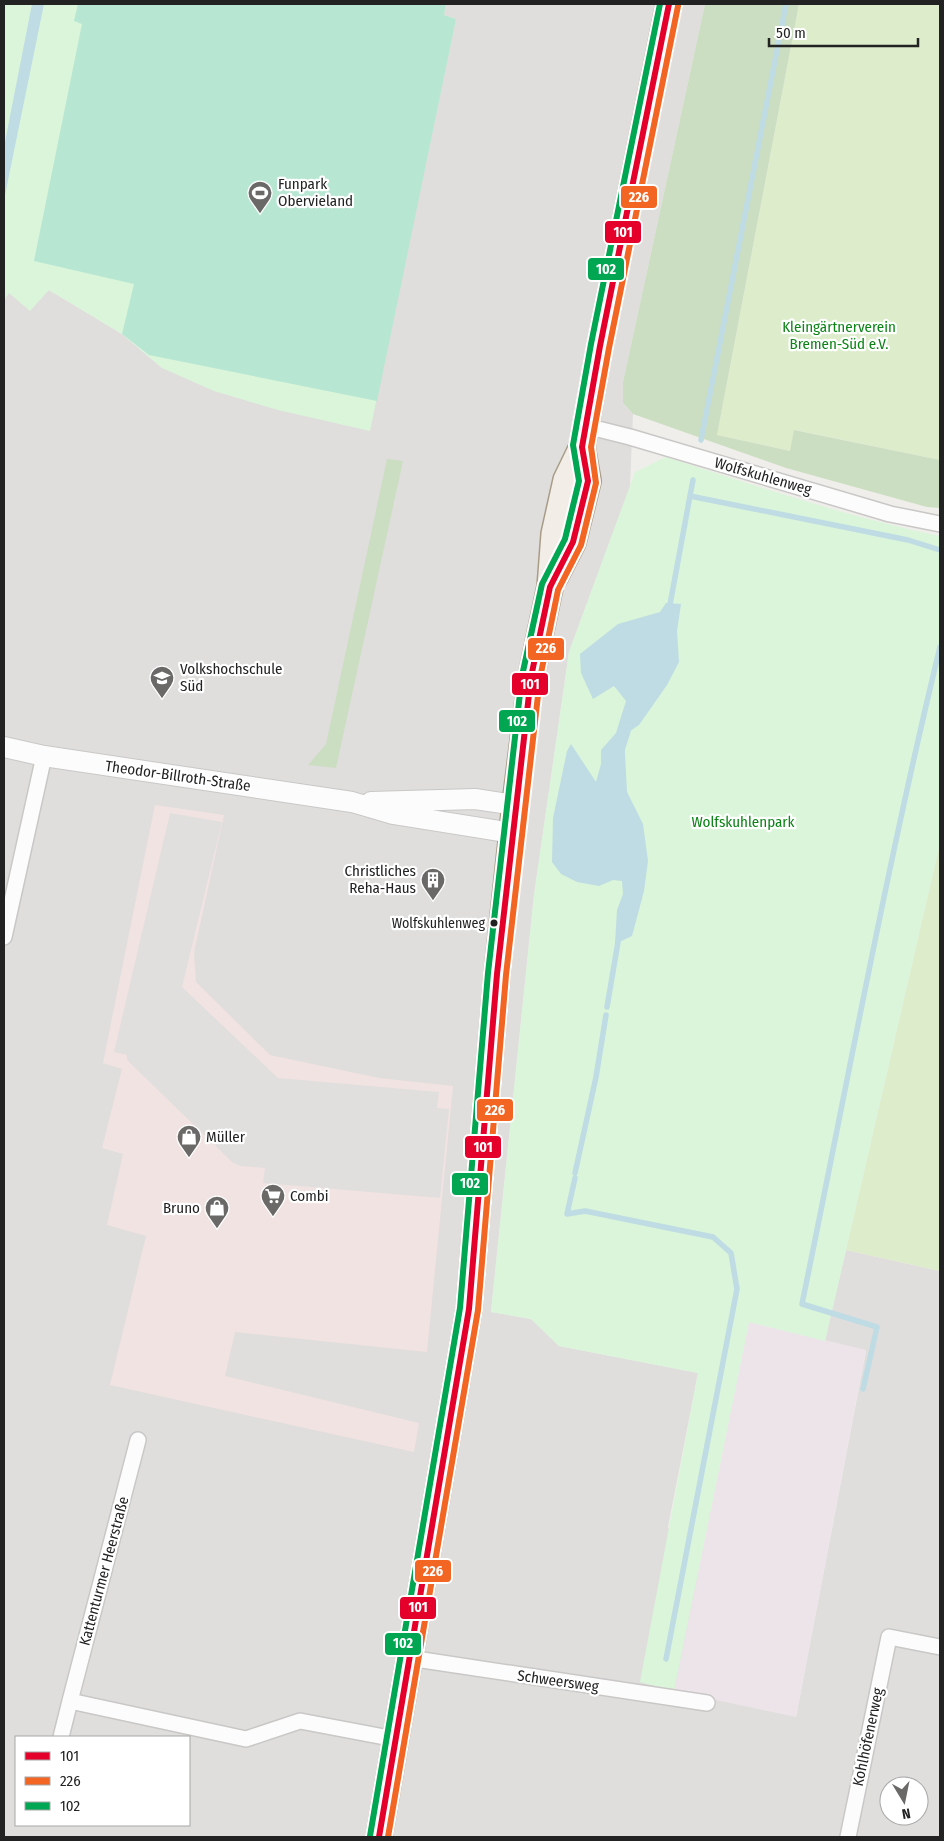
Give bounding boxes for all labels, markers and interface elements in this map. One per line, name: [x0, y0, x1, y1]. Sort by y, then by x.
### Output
scale bar: [769, 15, 918, 47]
text: 50 m: [776, 24, 806, 42]
place label: Funpark Obervieland: [278, 175, 353, 210]
sports icon: Funpark Obervieland: [247, 180, 273, 214]
line badge: 226: [620, 185, 658, 209]
text: 226: [628, 189, 649, 206]
line badge: 101: [604, 220, 642, 244]
text: 101: [613, 224, 633, 241]
line badge: 102: [587, 257, 625, 281]
text: 102: [596, 261, 616, 278]
park label: Kleingärtnerverein Bremen-Süd e.V.: [782, 318, 896, 353]
street label: Wolfskuhlenweg: [712, 454, 814, 498]
line badge: 226: [527, 637, 565, 661]
text: 226: [535, 640, 556, 657]
place label: Volkshochschule Süd: [180, 660, 282, 695]
school or university icon: Volkshochschule Süd: [149, 665, 175, 699]
line badge: 101: [511, 672, 549, 696]
text: 101: [520, 676, 540, 693]
line badge: 102: [498, 709, 536, 733]
text: 102: [507, 713, 527, 730]
street label: Theodor-Billroth-Straße: [104, 757, 252, 795]
park label: Wolfskuhlenpark: [691, 813, 795, 831]
place label: Christliches Reha-Haus: [345, 862, 416, 897]
building icon: Christliches Reha-Haus: [420, 867, 446, 901]
place label: Wolfskuhlenweg: [392, 915, 485, 932]
marker: Wolfskuhlenweg: [489, 918, 499, 928]
line badge: 226: [476, 1098, 514, 1122]
text: 226: [484, 1102, 505, 1119]
shop icon: Müller: [176, 1124, 202, 1158]
place label: Müller: [206, 1128, 246, 1146]
line badge: 101: [464, 1135, 502, 1159]
text: 101: [473, 1139, 493, 1156]
line badge: 102: [451, 1172, 489, 1196]
text: 102: [460, 1175, 480, 1192]
supermarket icon: Combi: [260, 1183, 286, 1217]
place label: Combi: [290, 1187, 329, 1205]
shop icon: Bruno: [204, 1195, 230, 1229]
place label: Bruno: [163, 1199, 200, 1217]
street label: Kattenturmer Heerstraße: [75, 1494, 133, 1648]
line badge: 226: [414, 1559, 452, 1583]
text: 226: [422, 1563, 443, 1580]
line badge: 101: [399, 1596, 437, 1620]
text: 101: [408, 1599, 428, 1616]
line badge: 102: [384, 1632, 422, 1656]
text: 102: [393, 1635, 413, 1652]
street label: Schweersweg: [516, 1666, 600, 1696]
street label: Kohlhöfenerweg: [849, 1686, 887, 1788]
legend: [15, 1736, 190, 1826]
text: 101: [60, 1747, 79, 1765]
text: 226: [60, 1772, 81, 1790]
north arrow: [879, 1776, 929, 1826]
text: 102: [60, 1797, 81, 1815]
text: N: [901, 1804, 912, 1822]

